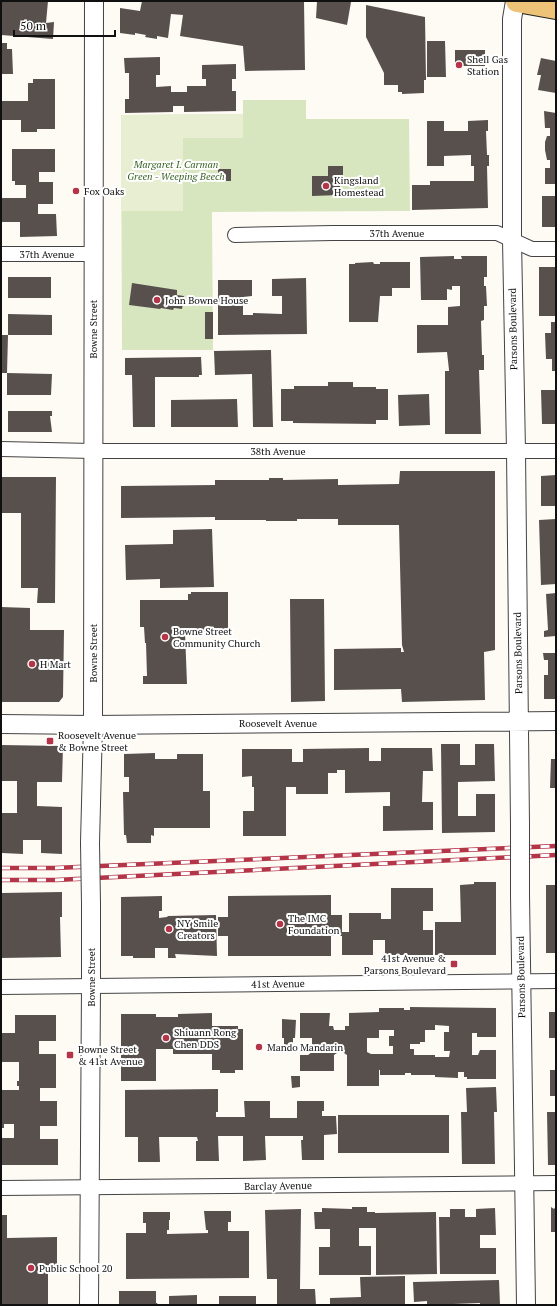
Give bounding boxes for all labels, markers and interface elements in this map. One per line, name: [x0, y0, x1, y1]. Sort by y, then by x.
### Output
scale bar: [14, 12, 115, 38]
text: 50 m: [20, 18, 47, 33]
place label: Shell Gas Station: [467, 53, 508, 78]
marker: Shell Gas Station: [454, 60, 464, 70]
park label: Margaret I. Carman Green - Weeping Beech: [127, 158, 225, 183]
place label: Kingsland Homestead: [334, 174, 385, 199]
marker: Kingsland Homestead: [321, 181, 331, 191]
place label: Fox Oaks: [84, 185, 124, 198]
marker: Fox Oaks: [71, 186, 81, 196]
street label: 37th Avenue: [370, 227, 424, 240]
street label: 37th Avenue: [20, 248, 74, 261]
street label: Parsons Boulevard: [506, 287, 520, 370]
place label: John Bowne House: [165, 294, 248, 307]
marker: John Bowne House: [152, 295, 162, 305]
street label: Bowne Street: [87, 299, 100, 358]
street label: 38th Avenue: [250, 445, 306, 458]
street label: Parsons Boulevard: [511, 611, 525, 694]
street label: Bowne Street: [87, 623, 100, 682]
place label: Bowne Street Community Church: [173, 625, 260, 650]
marker: Bowne Street Community Church: [160, 632, 170, 642]
place label: H Mart: [40, 658, 71, 671]
marker: H Mart: [27, 659, 37, 669]
street label: Roosevelt Avenue: [239, 717, 317, 730]
place label: Roosevelt Avenue & Bowne Street: [58, 729, 136, 754]
marker: Roosevelt Avenue & Bowne Street: [45, 736, 55, 746]
place label: The IMC Foundation: [288, 912, 339, 937]
place label: NY Smile Creators: [177, 917, 218, 942]
marker: The IMC Foundation: [275, 919, 285, 929]
marker: NY Smile Creators: [164, 924, 174, 934]
street label: Parsons Boulevard: [514, 935, 528, 1018]
street label: Bowne Street: [85, 947, 98, 1006]
place label: 41st Avenue & Parsons Boulevard: [364, 952, 446, 977]
marker: 41st Avenue & Parsons Boulevard: [449, 959, 459, 969]
street label: 41st Avenue: [251, 977, 305, 991]
place label: Shiuann Rong Chen DDS: [174, 1026, 237, 1051]
marker: Shiuann Rong Chen DDS: [161, 1033, 171, 1043]
place label: Mando Mandarin: [267, 1041, 343, 1054]
marker: Mando Mandarin: [254, 1042, 264, 1052]
place label: Bowne Street & 41st Avenue: [78, 1043, 143, 1068]
marker: Bowne Street & 41st Avenue: [65, 1050, 75, 1060]
street label: Barclay Avenue: [244, 1179, 312, 1193]
place label: Public School 20: [39, 1262, 112, 1275]
marker: Public School 20: [26, 1263, 36, 1273]

